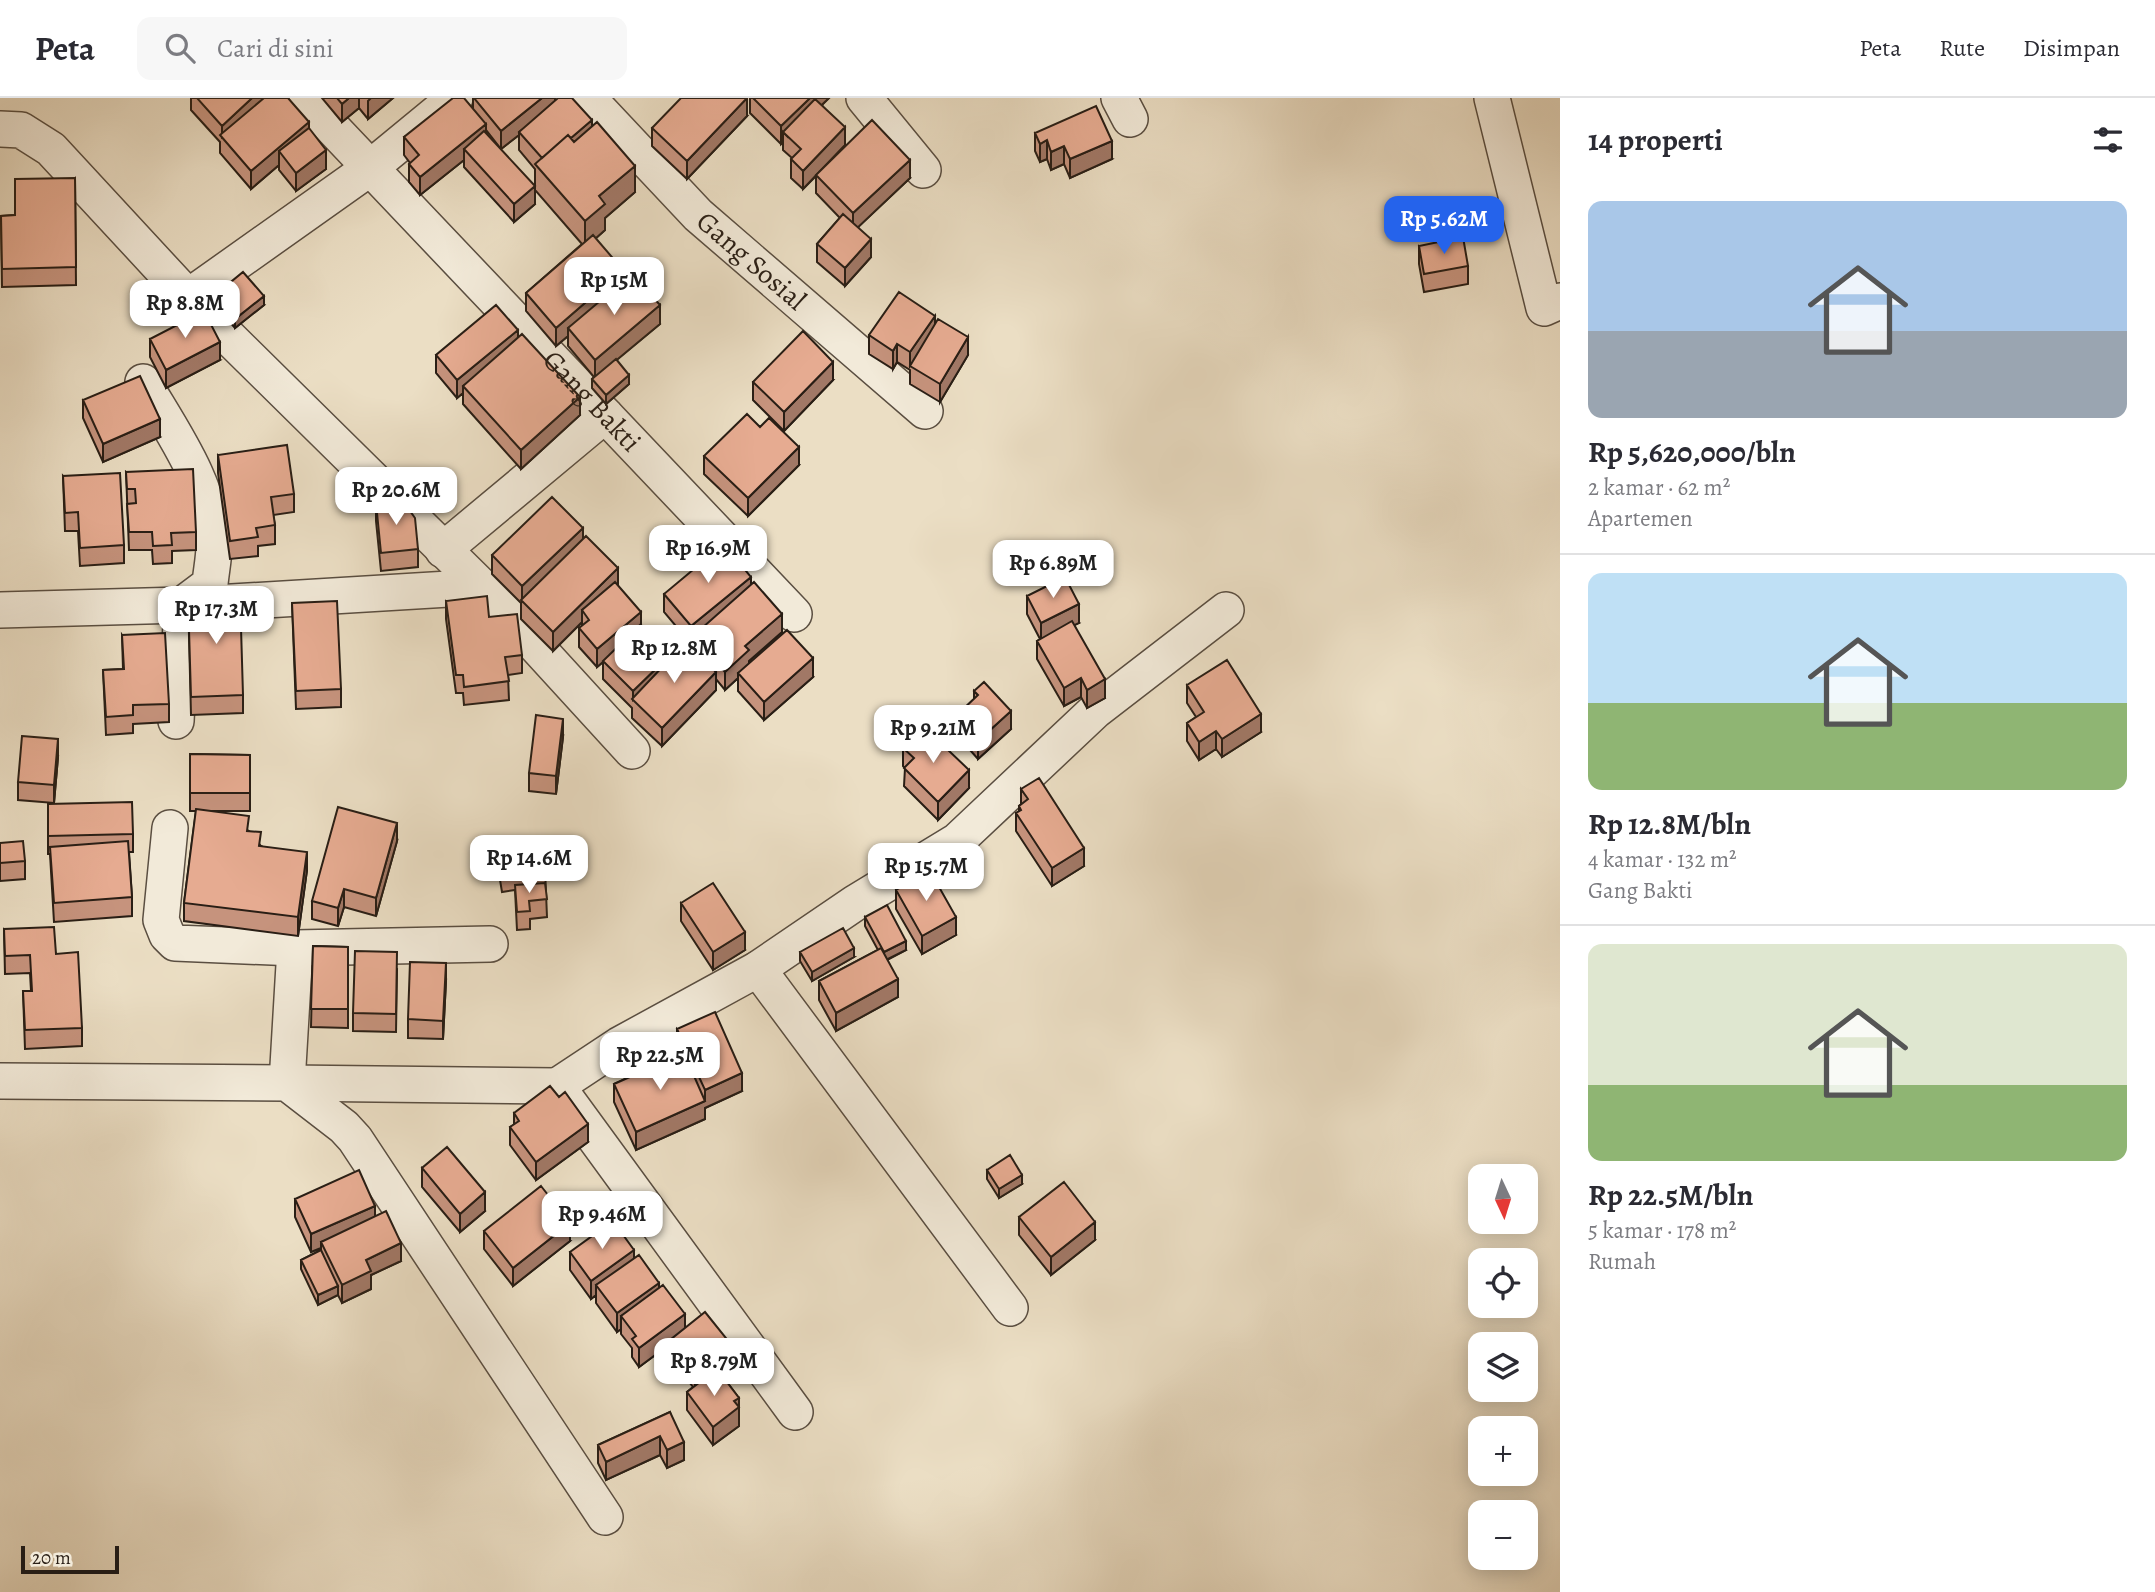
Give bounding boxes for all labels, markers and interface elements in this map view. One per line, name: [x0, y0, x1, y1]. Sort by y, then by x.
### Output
search box: [137, 17, 627, 80]
text: Peta: [35, 26, 95, 71]
icon: search: [161, 29, 199, 67]
text: Cari di sini: [217, 31, 334, 66]
text: Peta: [1859, 32, 1901, 64]
text: Rute: [1939, 32, 1985, 64]
text: Disimpan: [2023, 32, 2120, 64]
text: 14 properti: [1588, 120, 1723, 160]
icon: filters: [2089, 121, 2127, 159]
pin: Rp 5.62M: [1372, 197, 1516, 256]
street label: Gang Sosial: [688, 203, 814, 319]
text: Rp 5.62M: [1400, 203, 1488, 234]
icon: home: [1795, 247, 1921, 373]
pin: Rp 15M: [557, 258, 671, 317]
text: Rp 15M: [580, 264, 648, 295]
pin: Rp 8.8M: [120, 280, 250, 340]
text: Rp 8.8M: [146, 287, 224, 318]
street label: Gang Bakti: [534, 342, 649, 460]
text: Rp 5,620,000/bln: [1588, 432, 1796, 472]
pin: Rp 20.6M: [324, 468, 468, 527]
text: 2 kamar · 62 m²: [1588, 472, 1730, 503]
text: Rp 20.6M: [351, 474, 441, 505]
text: Apartemen: [1588, 503, 1693, 534]
pin: Rp 16.9M: [636, 526, 780, 585]
text: Rp 16.9M: [665, 532, 751, 563]
pin: Rp 6.89M: [981, 540, 1125, 600]
text: Rp 6.89M: [1009, 547, 1097, 578]
pin: Rp 17.3M: [144, 587, 288, 646]
text: Rp 17.3M: [174, 593, 258, 624]
icon: home: [1795, 619, 1921, 745]
pin: Rp 12.8M: [602, 626, 746, 685]
text: Rp 12.8M: [631, 632, 717, 663]
pin: Rp 9.21M: [861, 706, 1005, 765]
text: Rp 9.21M: [890, 712, 976, 743]
text: Rp 12.8M/bln: [1588, 804, 1751, 844]
pin: Rp 14.6M: [457, 836, 601, 895]
text: Rp 14.6M: [486, 842, 572, 873]
pin: Rp 15.7M: [854, 844, 998, 903]
text: 4 kamar · 132 m²: [1588, 844, 1737, 875]
text: Rp 15.7M: [884, 850, 968, 881]
text: Gang Bakti: [1588, 875, 1692, 906]
icon: home: [1795, 990, 1921, 1116]
pin: Rp 22.5M: [588, 1032, 732, 1092]
text: Rp 22.5M: [616, 1039, 704, 1070]
north arrow: [1468, 1164, 1538, 1234]
map controls: [1468, 1164, 1538, 1570]
text: Rp 22.5M/bln: [1588, 1175, 1753, 1215]
pin: Rp 9.46M: [530, 1192, 674, 1251]
text: Rp 9.46M: [558, 1198, 646, 1229]
text: 5 kamar · 178 m²: [1588, 1215, 1736, 1246]
text: Rumah: [1588, 1246, 1656, 1277]
button: locate: [1468, 1248, 1538, 1318]
button: layers: [1468, 1332, 1538, 1402]
pin: Rp 8.79M: [642, 1338, 786, 1398]
text: Rp 8.79M: [670, 1345, 758, 1376]
button: +: [1468, 1416, 1538, 1486]
button: −: [1468, 1500, 1538, 1570]
scale bar: [21, 1543, 119, 1575]
text: 20 m: [32, 1545, 71, 1571]

